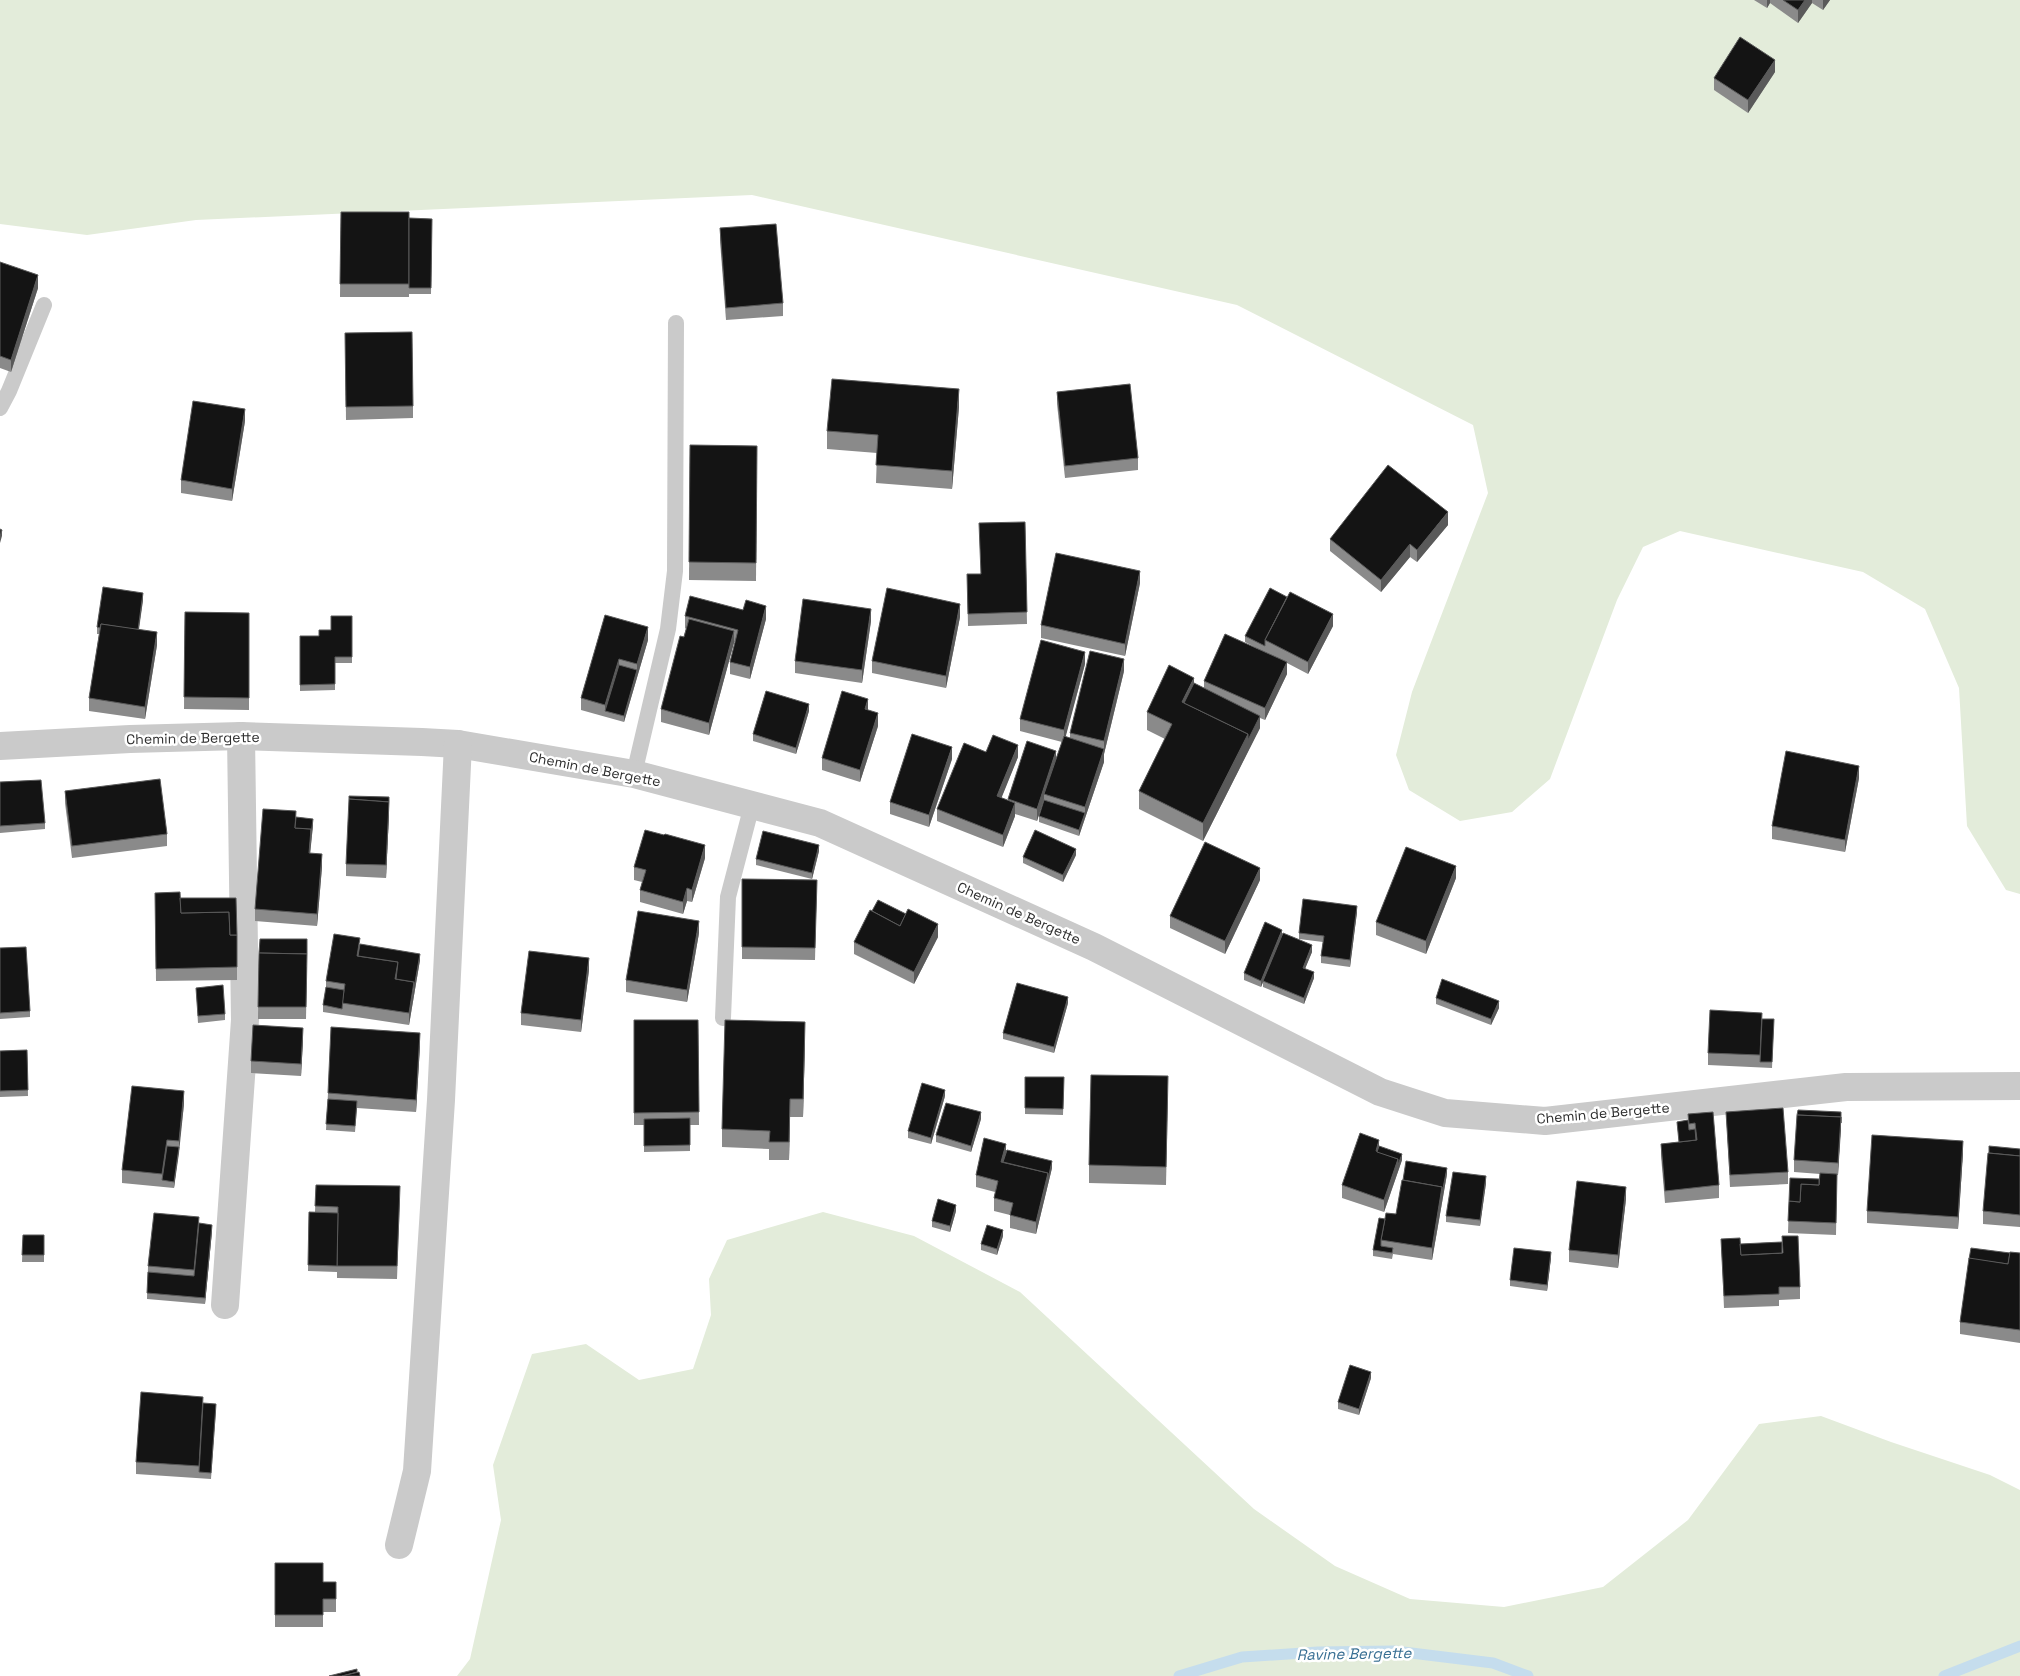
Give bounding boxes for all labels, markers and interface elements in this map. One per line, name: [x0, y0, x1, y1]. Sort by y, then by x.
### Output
street label: Chemin de Bergette: [126, 728, 260, 748]
street label: Chemin de Bergette: [528, 747, 662, 791]
street label: Chemin de Bergette: [954, 878, 1084, 948]
street label: Chemin de Bergette: [1536, 1098, 1670, 1128]
water label: Ravine Bergette: [1296, 1643, 1413, 1664]

